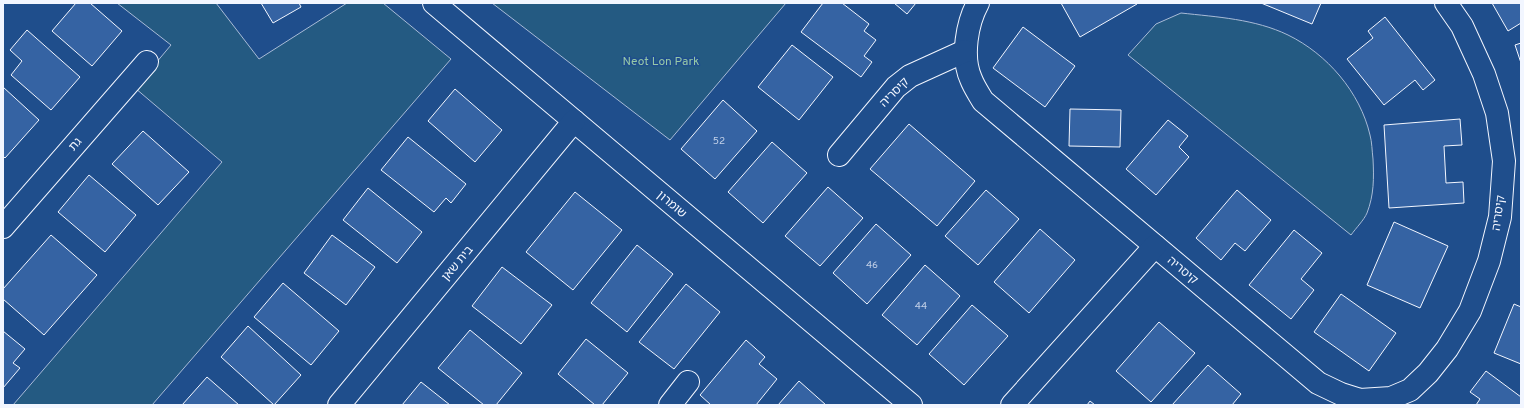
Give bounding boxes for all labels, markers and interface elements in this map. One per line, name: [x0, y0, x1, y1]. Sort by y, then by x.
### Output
park label: Neot Lon Park: [623, 54, 699, 70]
street label: קיסריה: [876, 74, 913, 111]
street label: גת: [66, 134, 86, 155]
house number: 52: [713, 135, 725, 148]
street label: שומרון: [653, 188, 690, 222]
street label: קיסריה: [1489, 194, 1509, 232]
street label: בית שאן: [438, 243, 477, 285]
street label: קיסריה: [1164, 253, 1202, 289]
house number: 46: [866, 259, 878, 272]
house number: 44: [915, 300, 927, 313]

